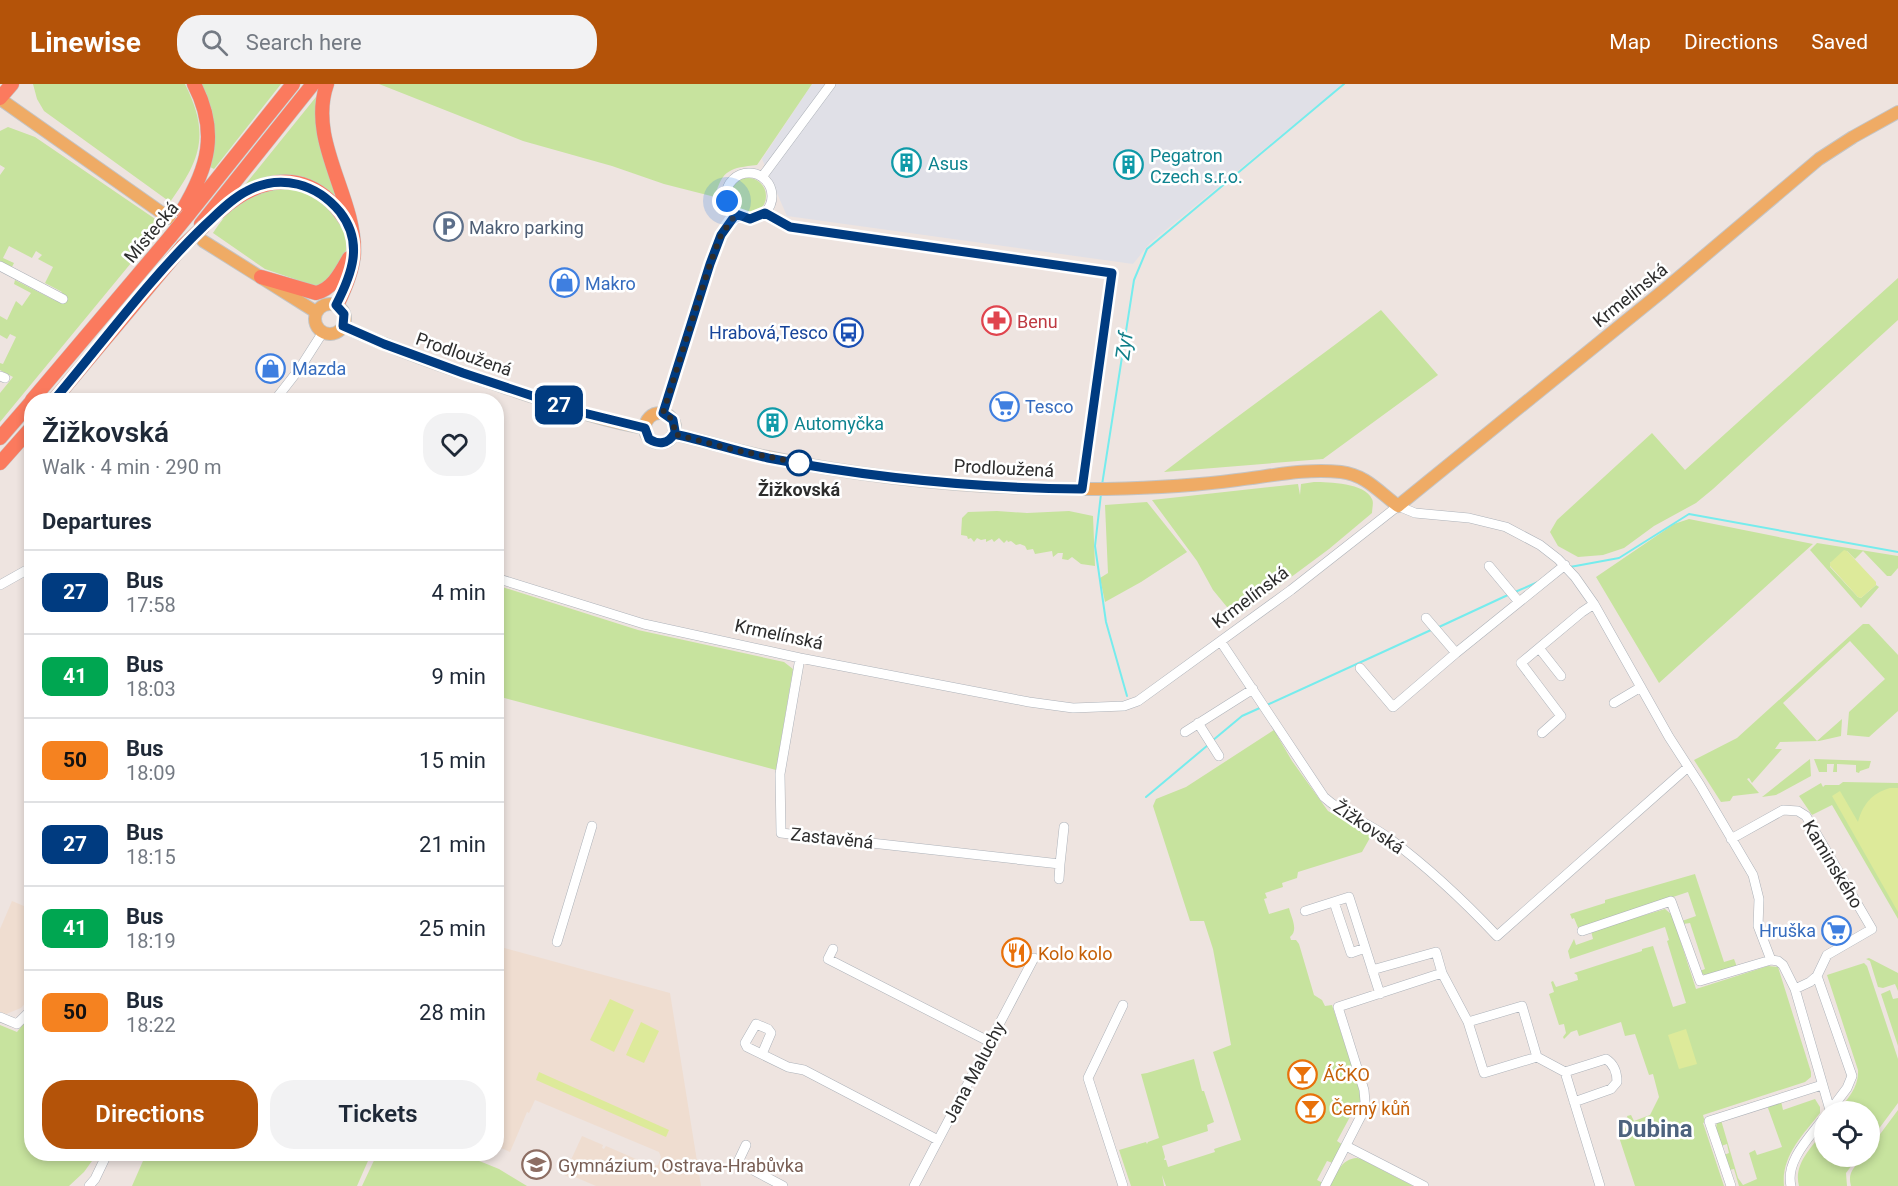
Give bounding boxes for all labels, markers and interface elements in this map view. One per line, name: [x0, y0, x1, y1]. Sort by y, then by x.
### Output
search box: [177, 15, 597, 69]
text: Linewise: [30, 26, 141, 59]
icon: search: [198, 26, 231, 59]
text: Search here: [246, 30, 362, 55]
text: Map: [1609, 30, 1651, 54]
text: Directions: [1684, 30, 1778, 54]
text: Saved: [1811, 30, 1868, 54]
place label: Pegatron Czech s.r.o.: [1150, 145, 1243, 187]
building icon: Asus: [891, 147, 923, 179]
building icon: Pegatron Czech s.r.o.: [1113, 149, 1145, 181]
place label: Asus: [928, 153, 968, 174]
your location: [712, 186, 742, 216]
street label: Místecká: [119, 197, 183, 267]
parking icon: Makro parking: [432, 211, 464, 243]
place label: Makro parking: [469, 217, 584, 238]
street label: Krmelínská: [1589, 259, 1671, 331]
shop icon: Makro: [548, 267, 580, 299]
place label: Makro: [585, 273, 636, 294]
pharmacy icon: Benu: [980, 305, 1012, 337]
place label: Benu: [1017, 311, 1058, 332]
bus stop icon: Hrabová,Tesco: [833, 316, 865, 348]
place label: Hrabová,Tesco: [709, 322, 828, 343]
street label: Prodloužená: [413, 328, 515, 380]
water label: Zyf: [1110, 329, 1138, 362]
shop icon: Mazda: [255, 352, 287, 384]
place label: Mazda: [292, 358, 346, 379]
line badge: 27: [532, 386, 586, 424]
supermarket icon: Tesco: [988, 390, 1020, 422]
text: 27: [547, 393, 571, 417]
place label: Tesco: [1025, 396, 1073, 417]
building icon: Automyčka: [757, 407, 789, 439]
button: heart: [423, 413, 486, 476]
place label: Automyčka: [794, 413, 884, 434]
text: Žižkovská: [42, 416, 169, 449]
marker: Žižkovská: [786, 450, 812, 476]
text: Walk · 4 min · 290 m: [42, 455, 221, 479]
street label: Prodloužená: [953, 455, 1055, 481]
place label: Žižkovská: [758, 479, 840, 500]
text: Departures: [42, 509, 152, 534]
street label: Krmelínská: [1208, 562, 1292, 632]
text: Bus: [126, 568, 164, 593]
text: 27: [63, 580, 87, 604]
text: 4 min: [431, 580, 486, 605]
text: 17:58: [126, 593, 176, 617]
street label: Krmelínská: [733, 614, 825, 654]
text: Bus: [126, 652, 164, 677]
text: 41: [63, 664, 87, 688]
text: 9 min: [431, 664, 486, 689]
text: 18:03: [126, 677, 176, 701]
text: Bus: [126, 736, 164, 761]
text: 50: [63, 748, 87, 772]
text: 15 min: [419, 748, 486, 773]
text: 18:09: [126, 761, 176, 785]
street label: Žižkovská: [1330, 796, 1408, 858]
street label: Kaminského: [1798, 816, 1868, 912]
text: Bus: [126, 820, 164, 845]
street label: Zastavěná: [789, 823, 875, 853]
text: 27: [63, 832, 87, 856]
text: 21 min: [419, 832, 486, 857]
text: 18:15: [126, 845, 176, 869]
text: Bus: [126, 904, 164, 929]
supermarket icon: Hruška: [1821, 914, 1853, 946]
text: 41: [63, 916, 87, 940]
text: 25 min: [419, 916, 486, 941]
place label: Hruška: [1759, 920, 1816, 941]
text: 18:19: [126, 929, 176, 953]
restaurant icon: Kolo kolo: [1001, 937, 1033, 969]
place label: Kolo kolo: [1038, 943, 1112, 964]
text: Bus: [126, 988, 164, 1013]
text: 50: [63, 1000, 87, 1024]
text: 28 min: [419, 1000, 486, 1025]
text: 18:22: [126, 1013, 176, 1037]
street label: Jana Maluchy: [939, 1017, 1010, 1126]
bar icon: ÁČKO: [1286, 1058, 1318, 1090]
place label: ÁČKO: [1323, 1064, 1370, 1085]
button: Directions: [42, 1080, 258, 1149]
button: Tickets: [270, 1080, 486, 1149]
bar icon: Černý kůň: [1294, 1092, 1326, 1124]
place label: Černý kůň: [1331, 1098, 1410, 1119]
map controls: [1814, 1101, 1880, 1167]
button: locate: [1814, 1101, 1880, 1167]
district label: Dubina: [1617, 1115, 1693, 1143]
school or university icon: Gymnázium, Ostrava-Hrabůvka: [521, 1149, 553, 1181]
place label: Gymnázium, Ostrava-Hrabůvka: [558, 1155, 804, 1176]

